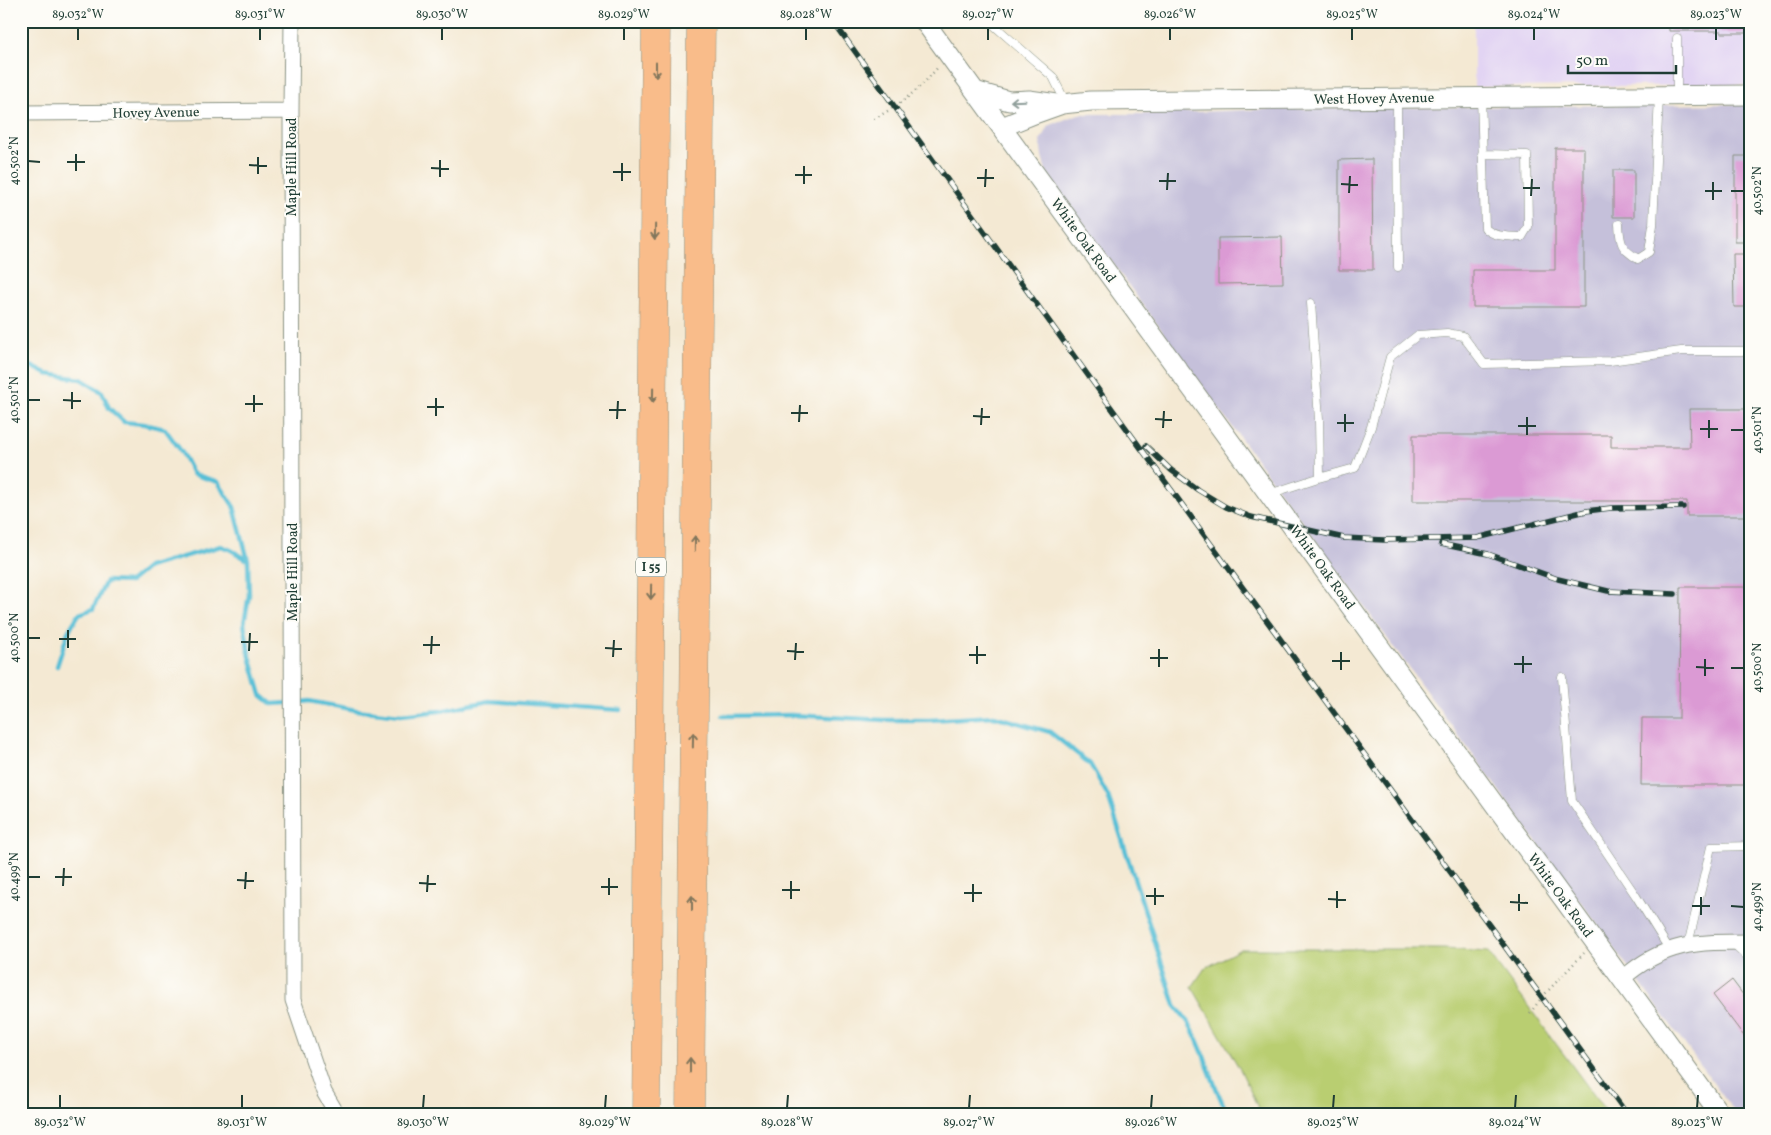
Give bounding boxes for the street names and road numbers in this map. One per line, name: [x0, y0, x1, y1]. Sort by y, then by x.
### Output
street label: West Hovey Avenue: [1314, 89, 1435, 110]
street label: Hovey Avenue: [112, 103, 200, 124]
street label: Maple Hill Road: [283, 117, 302, 217]
street label: White Oak Road: [1046, 195, 1120, 287]
street label: Maple Hill Road: [284, 522, 303, 622]
street label: White Oak Road: [1285, 522, 1359, 614]
road number: I 55: [636, 558, 666, 576]
street label: White Oak Road: [1523, 850, 1597, 942]

